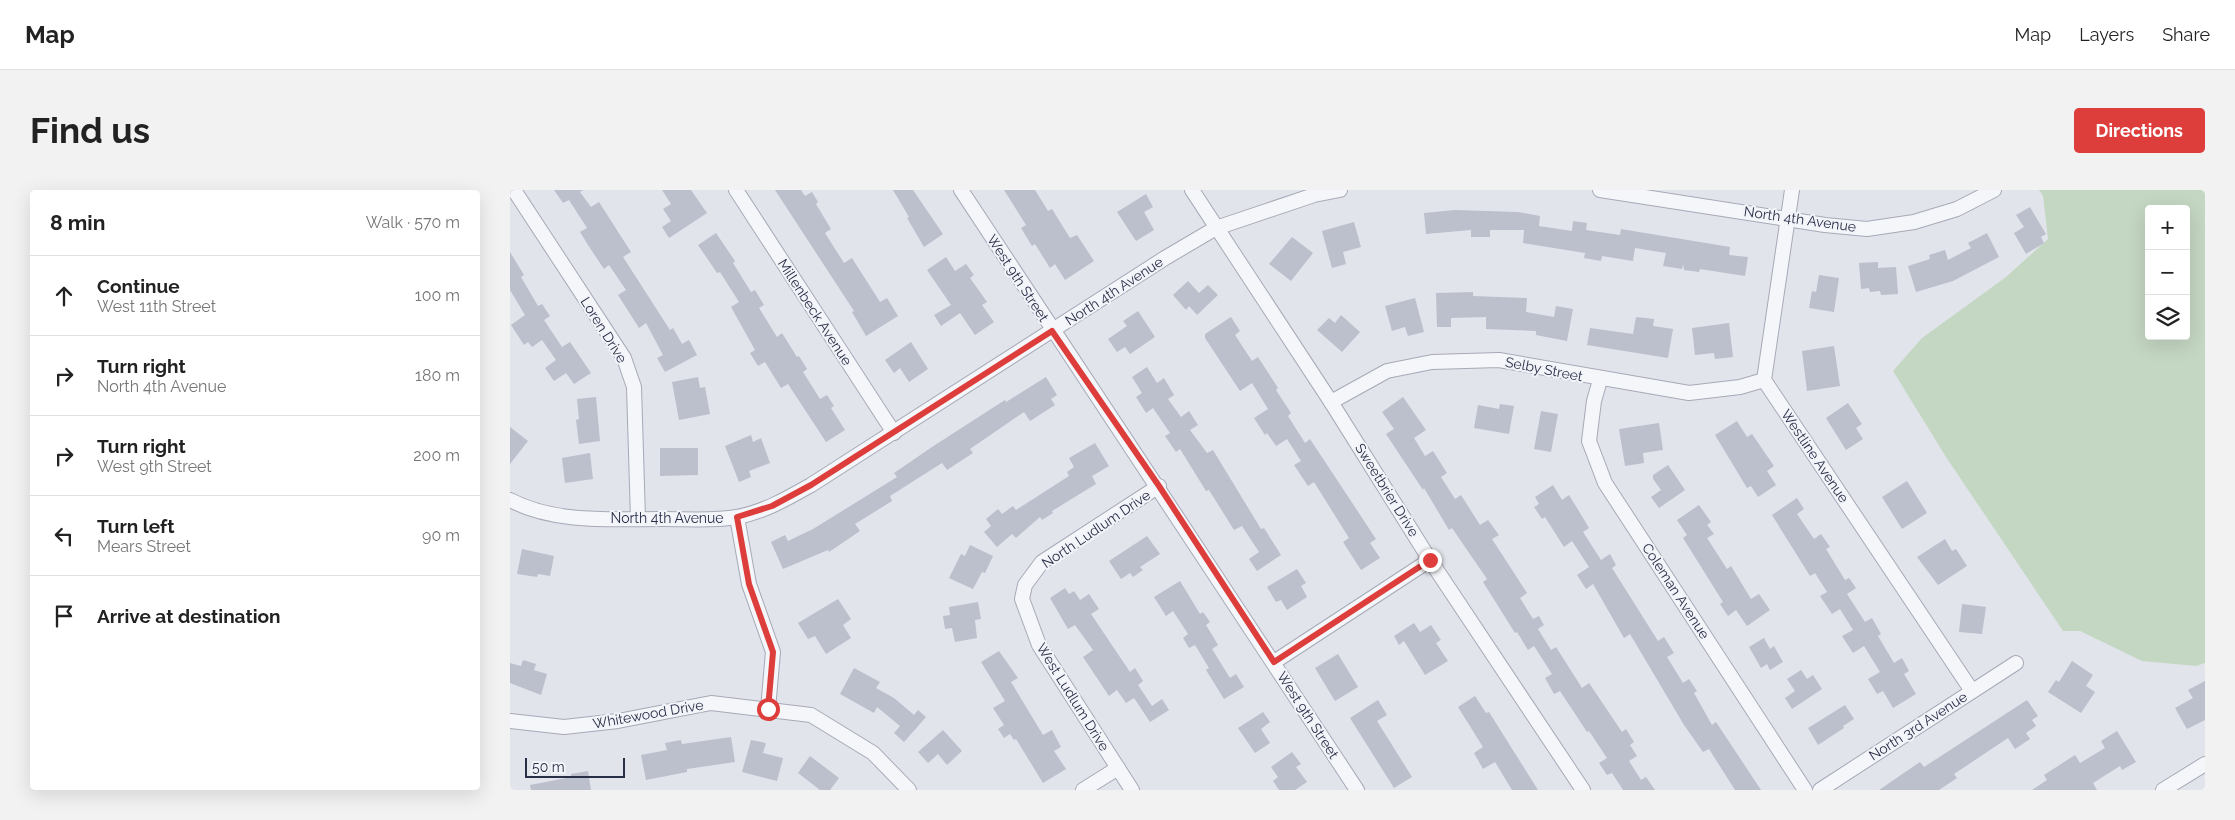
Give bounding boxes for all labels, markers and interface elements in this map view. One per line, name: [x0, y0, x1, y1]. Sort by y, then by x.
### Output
text: Map: [25, 20, 75, 49]
text: Map: [2015, 24, 2051, 45]
text: Layers: [2079, 24, 2134, 45]
text: Share: [2162, 24, 2210, 45]
button: Directions: [2074, 108, 2205, 153]
text: Find us: [30, 110, 150, 151]
street label: North 4th Avenue: [1743, 203, 1857, 235]
map controls: [2145, 205, 2190, 340]
button: +: [2145, 205, 2190, 250]
text: 8 min: [50, 210, 105, 235]
text: Walk · 570 m: [366, 213, 460, 232]
street label: West 9th Street: [984, 232, 1052, 325]
button: −: [2145, 250, 2190, 295]
street label: North 4th Avenue: [1062, 253, 1166, 329]
street label: Millenbeck Avenue: [775, 256, 855, 368]
text: Continue: [97, 275, 180, 297]
icon: ahead: [50, 282, 78, 310]
text: 100 m: [415, 286, 460, 305]
street label: Loren Drive: [578, 294, 630, 366]
button: layers: [2145, 295, 2190, 340]
text: West 11th Street: [97, 297, 216, 316]
street label: Selby Street: [1504, 354, 1584, 384]
text: Turn right: [97, 355, 186, 377]
icon: right: [50, 362, 78, 390]
text: 180 m: [415, 366, 460, 385]
text: North 4th Avenue: [97, 377, 226, 396]
street label: Westline Avenue: [1778, 406, 1852, 506]
text: Turn right: [97, 435, 186, 457]
street label: Sweetbrier Drive: [1352, 440, 1422, 540]
icon: right: [50, 442, 78, 470]
text: 200 m: [413, 446, 460, 465]
text: West 9th Street: [97, 457, 212, 476]
street label: North Ludlum Drive: [1039, 487, 1153, 571]
street label: North 4th Avenue: [610, 510, 724, 526]
text: Turn left: [97, 515, 174, 537]
icon: left: [50, 522, 78, 550]
text: 90 m: [422, 526, 460, 545]
text: Mears Street: [97, 537, 191, 556]
street label: Coleman Avenue: [1639, 540, 1713, 642]
route end: [1419, 549, 1442, 572]
icon: arrive: [50, 602, 78, 630]
text: Arrive at destination: [97, 605, 281, 627]
street label: West Ludlum Drive: [1033, 640, 1113, 754]
street label: West 9th Street: [1274, 669, 1342, 762]
street label: North 3rd Avenue: [1866, 688, 1970, 764]
street label: Whitewood Drive: [592, 696, 704, 732]
route start: [757, 698, 780, 721]
scale bar: [525, 755, 625, 778]
text: 50 m: [532, 759, 565, 775]

